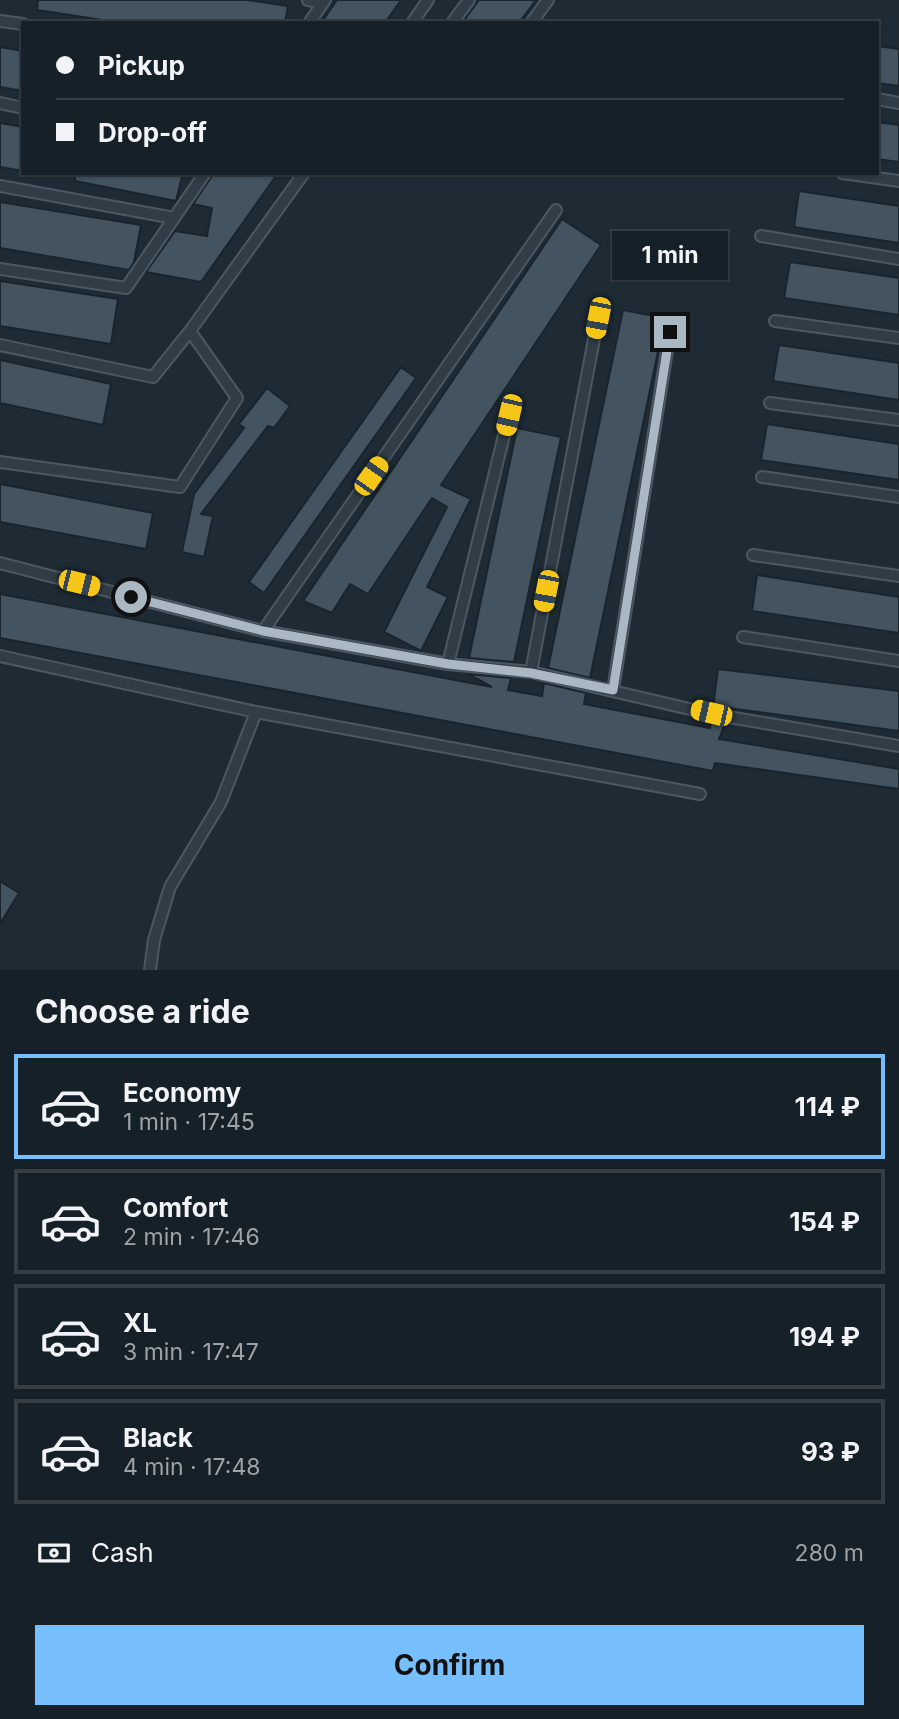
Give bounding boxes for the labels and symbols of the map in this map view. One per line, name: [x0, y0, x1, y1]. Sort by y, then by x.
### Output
callout: 1 min: [612, 230, 728, 280]
car: [584, 295, 613, 341]
route end: [654, 316, 686, 348]
car: [495, 392, 524, 438]
car: [351, 453, 392, 499]
car: [57, 568, 102, 598]
car: [532, 568, 561, 614]
route start: [115, 581, 147, 613]
car: [689, 698, 734, 728]

